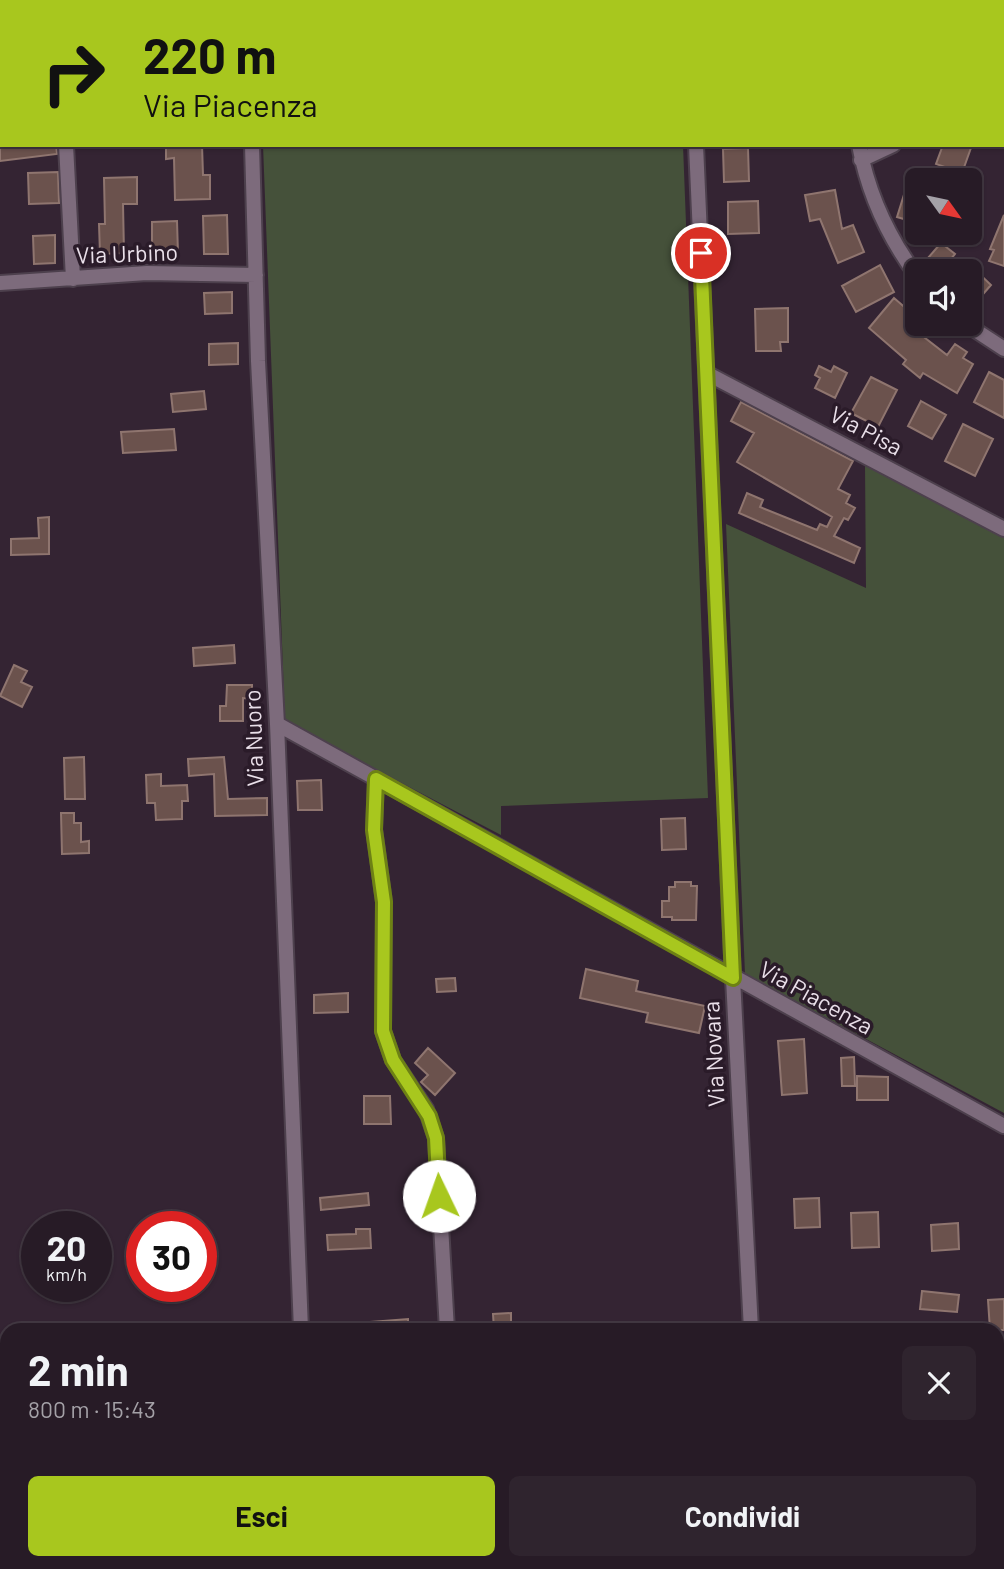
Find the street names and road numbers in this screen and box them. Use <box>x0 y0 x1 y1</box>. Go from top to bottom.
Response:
street label: Via Urbino <box>75 237 179 269</box>
street label: Via Pisa <box>825 399 908 461</box>
street label: Via Nuoro <box>237 689 269 787</box>
street label: Via Piacenza <box>755 954 878 1040</box>
street label: Via Novara <box>696 1000 730 1108</box>

